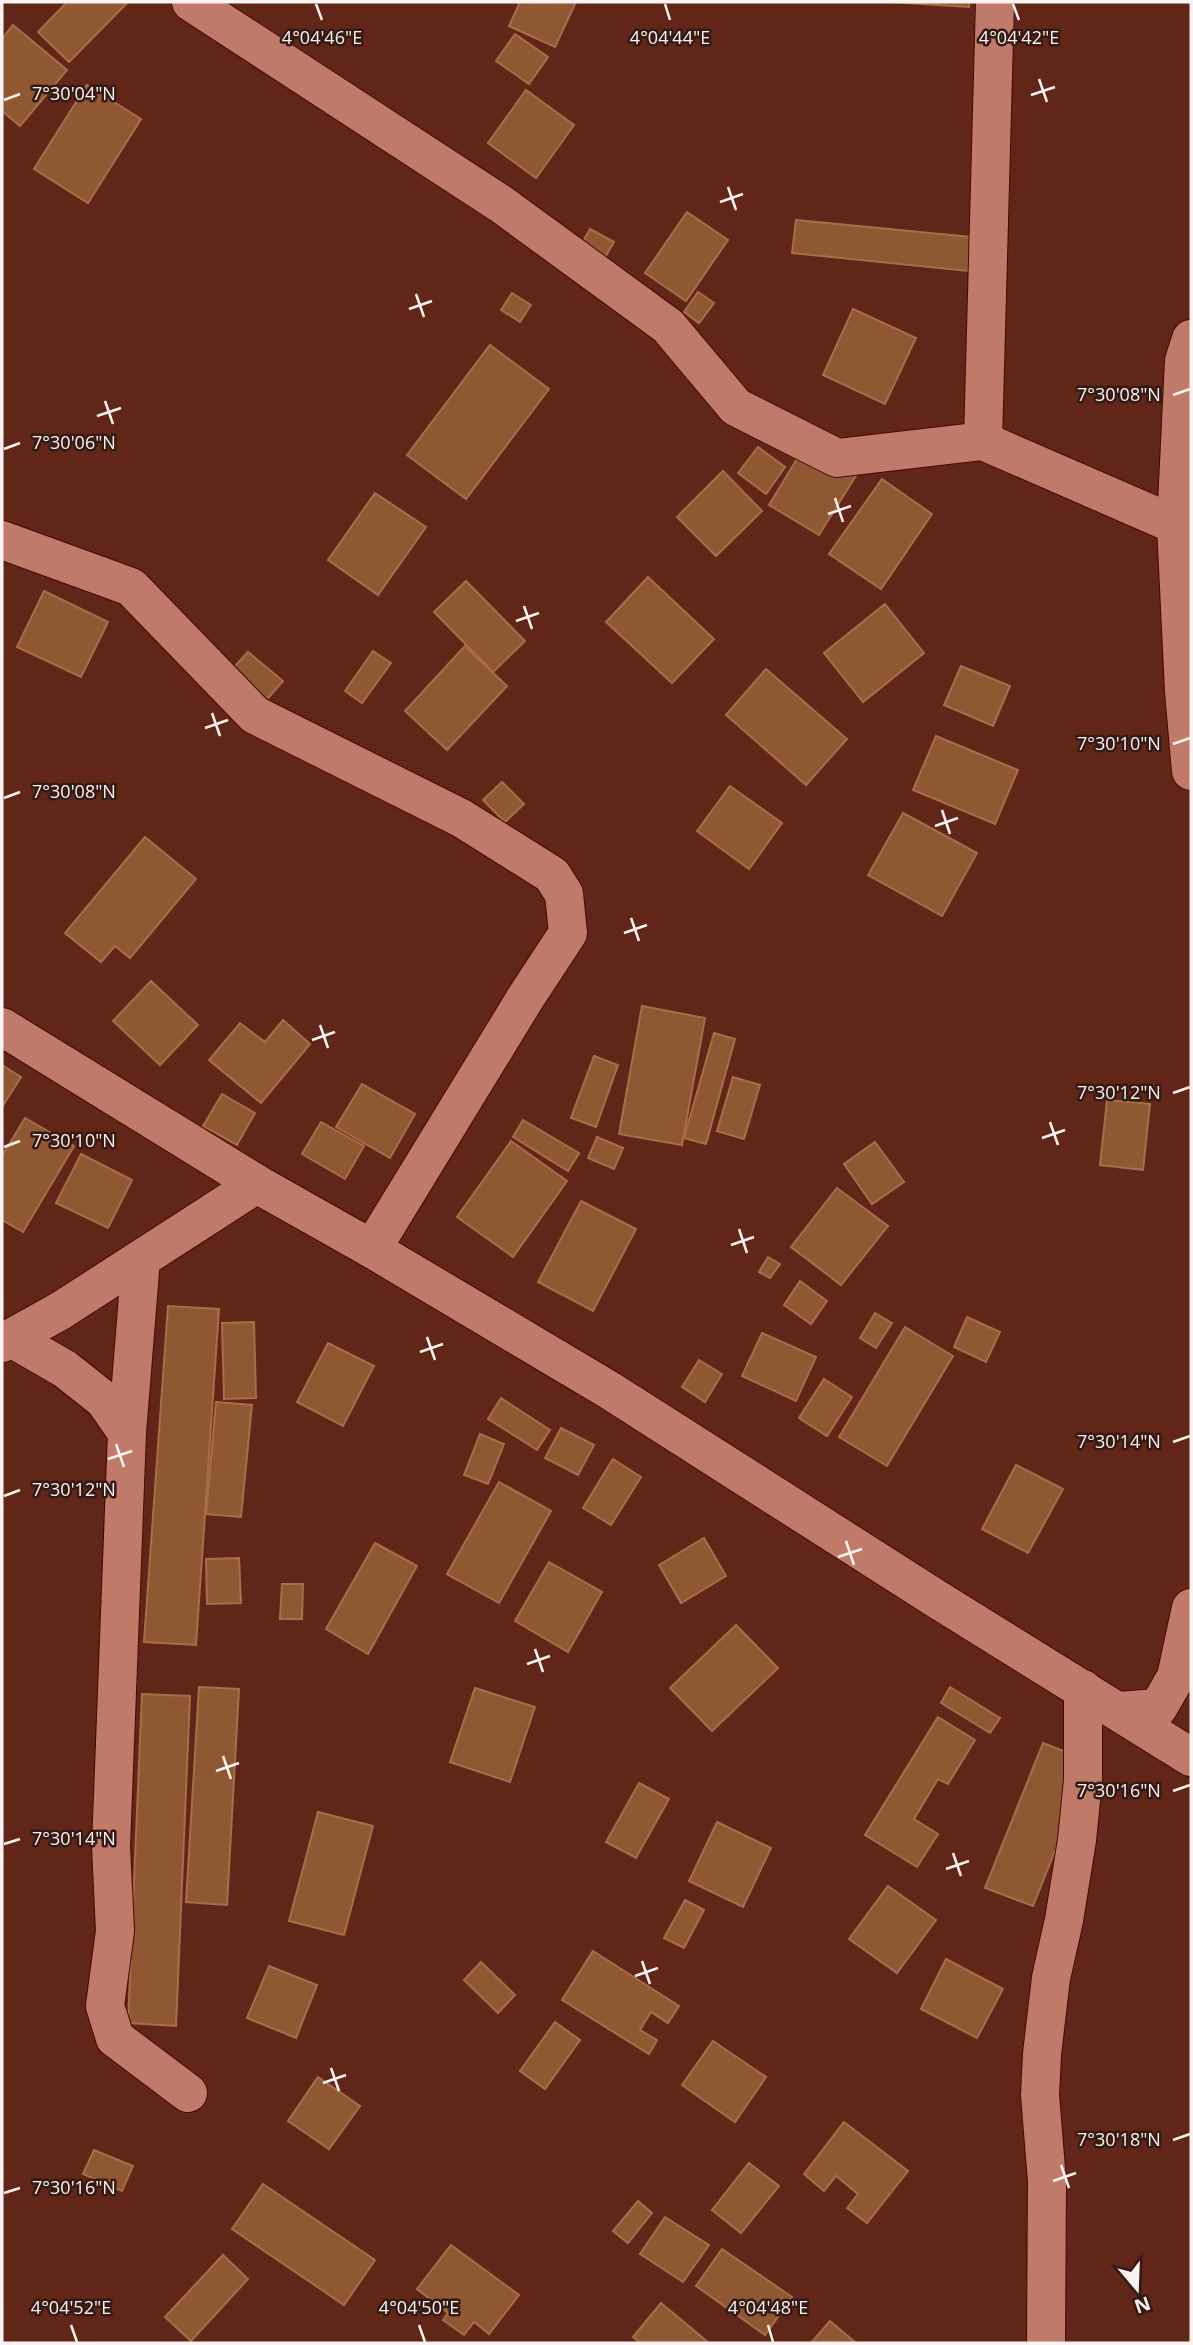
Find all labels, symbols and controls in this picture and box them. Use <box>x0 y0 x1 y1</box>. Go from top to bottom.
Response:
text: 4°04'46"E <box>282 25 362 49</box>
text: 4°04'44"E <box>630 25 710 49</box>
text: 4°04'42"E <box>979 25 1059 49</box>
text: 7°30'04"N <box>32 81 116 105</box>
text: 7°30'08"N <box>1077 382 1161 406</box>
text: 7°30'06"N <box>32 430 116 454</box>
text: 7°30'10"N <box>1077 731 1161 755</box>
text: 7°30'08"N <box>32 779 116 803</box>
text: 7°30'12"N <box>1077 1080 1161 1104</box>
text: 7°30'10"N <box>32 1128 116 1152</box>
text: 7°30'14"N <box>1077 1429 1161 1453</box>
text: 7°30'12"N <box>32 1477 116 1501</box>
text: 7°30'16"N <box>1077 1778 1161 1802</box>
text: 7°30'14"N <box>32 1826 116 1850</box>
text: 7°30'18"N <box>1077 2127 1161 2151</box>
text: 7°30'16"N <box>32 2175 116 2199</box>
north arrow <box>1102 2254 1172 2324</box>
text: N <box>1131 2290 1154 2320</box>
text: 4°04'52"E <box>31 2295 111 2319</box>
text: 4°04'50"E <box>379 2295 459 2319</box>
text: 4°04'48"E <box>728 2295 808 2319</box>

